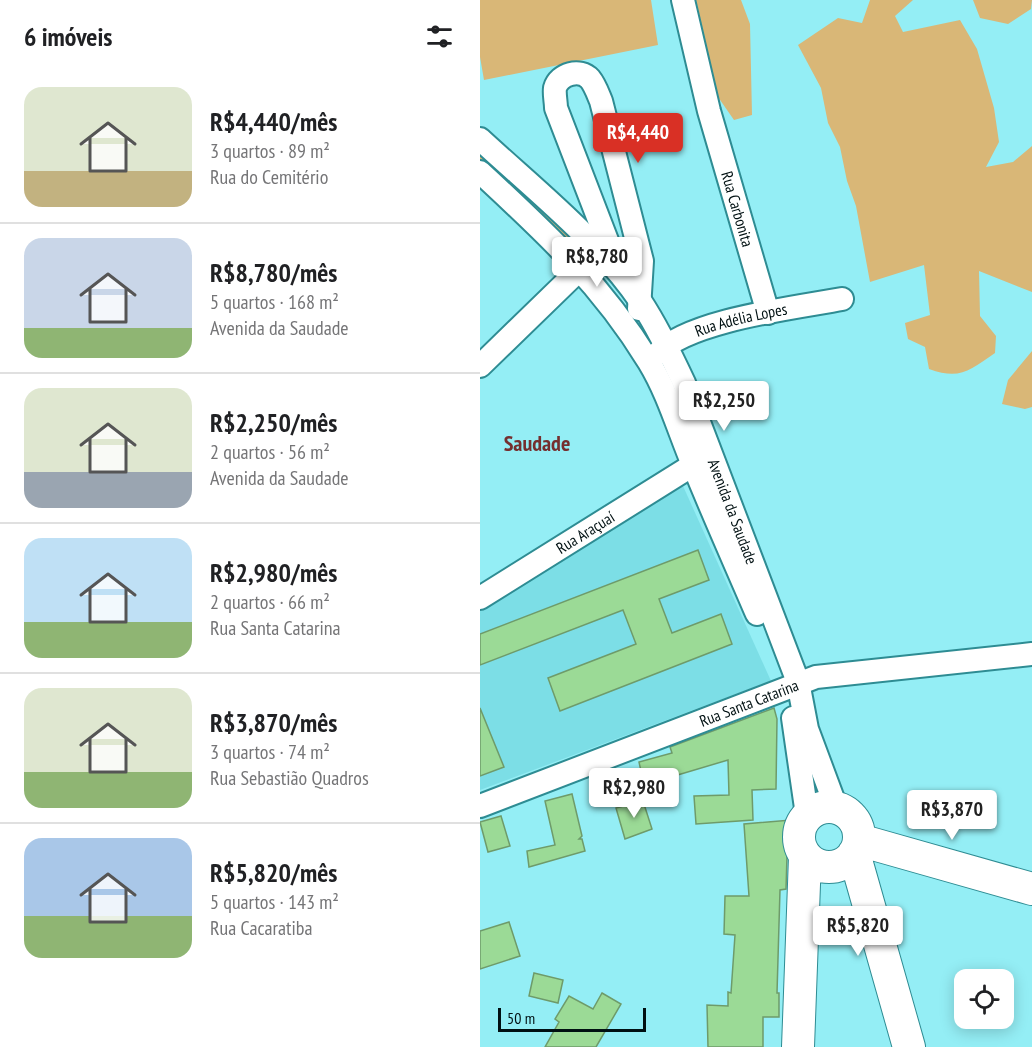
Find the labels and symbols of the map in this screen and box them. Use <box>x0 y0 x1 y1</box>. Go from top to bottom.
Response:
pin: R$4,440 <box>583 113 693 164</box>
street label: Rua Carbonita <box>717 169 758 249</box>
pin: R$8,780 <box>542 237 652 288</box>
street label: Rua Adélia Lopes <box>692 299 788 341</box>
pin: R$2,250 <box>669 381 779 432</box>
district label: Saudade <box>504 429 570 457</box>
street label: Avenida da Saudade <box>704 456 762 567</box>
street label: Rua Araçuaí <box>552 506 618 558</box>
street label: Rua Santa Catarina <box>696 675 801 731</box>
pin: R$2,980 <box>579 768 689 819</box>
pin: R$3,870 <box>897 790 1007 841</box>
pin: R$5,820 <box>803 906 913 957</box>
scale bar <box>498 1005 646 1032</box>

